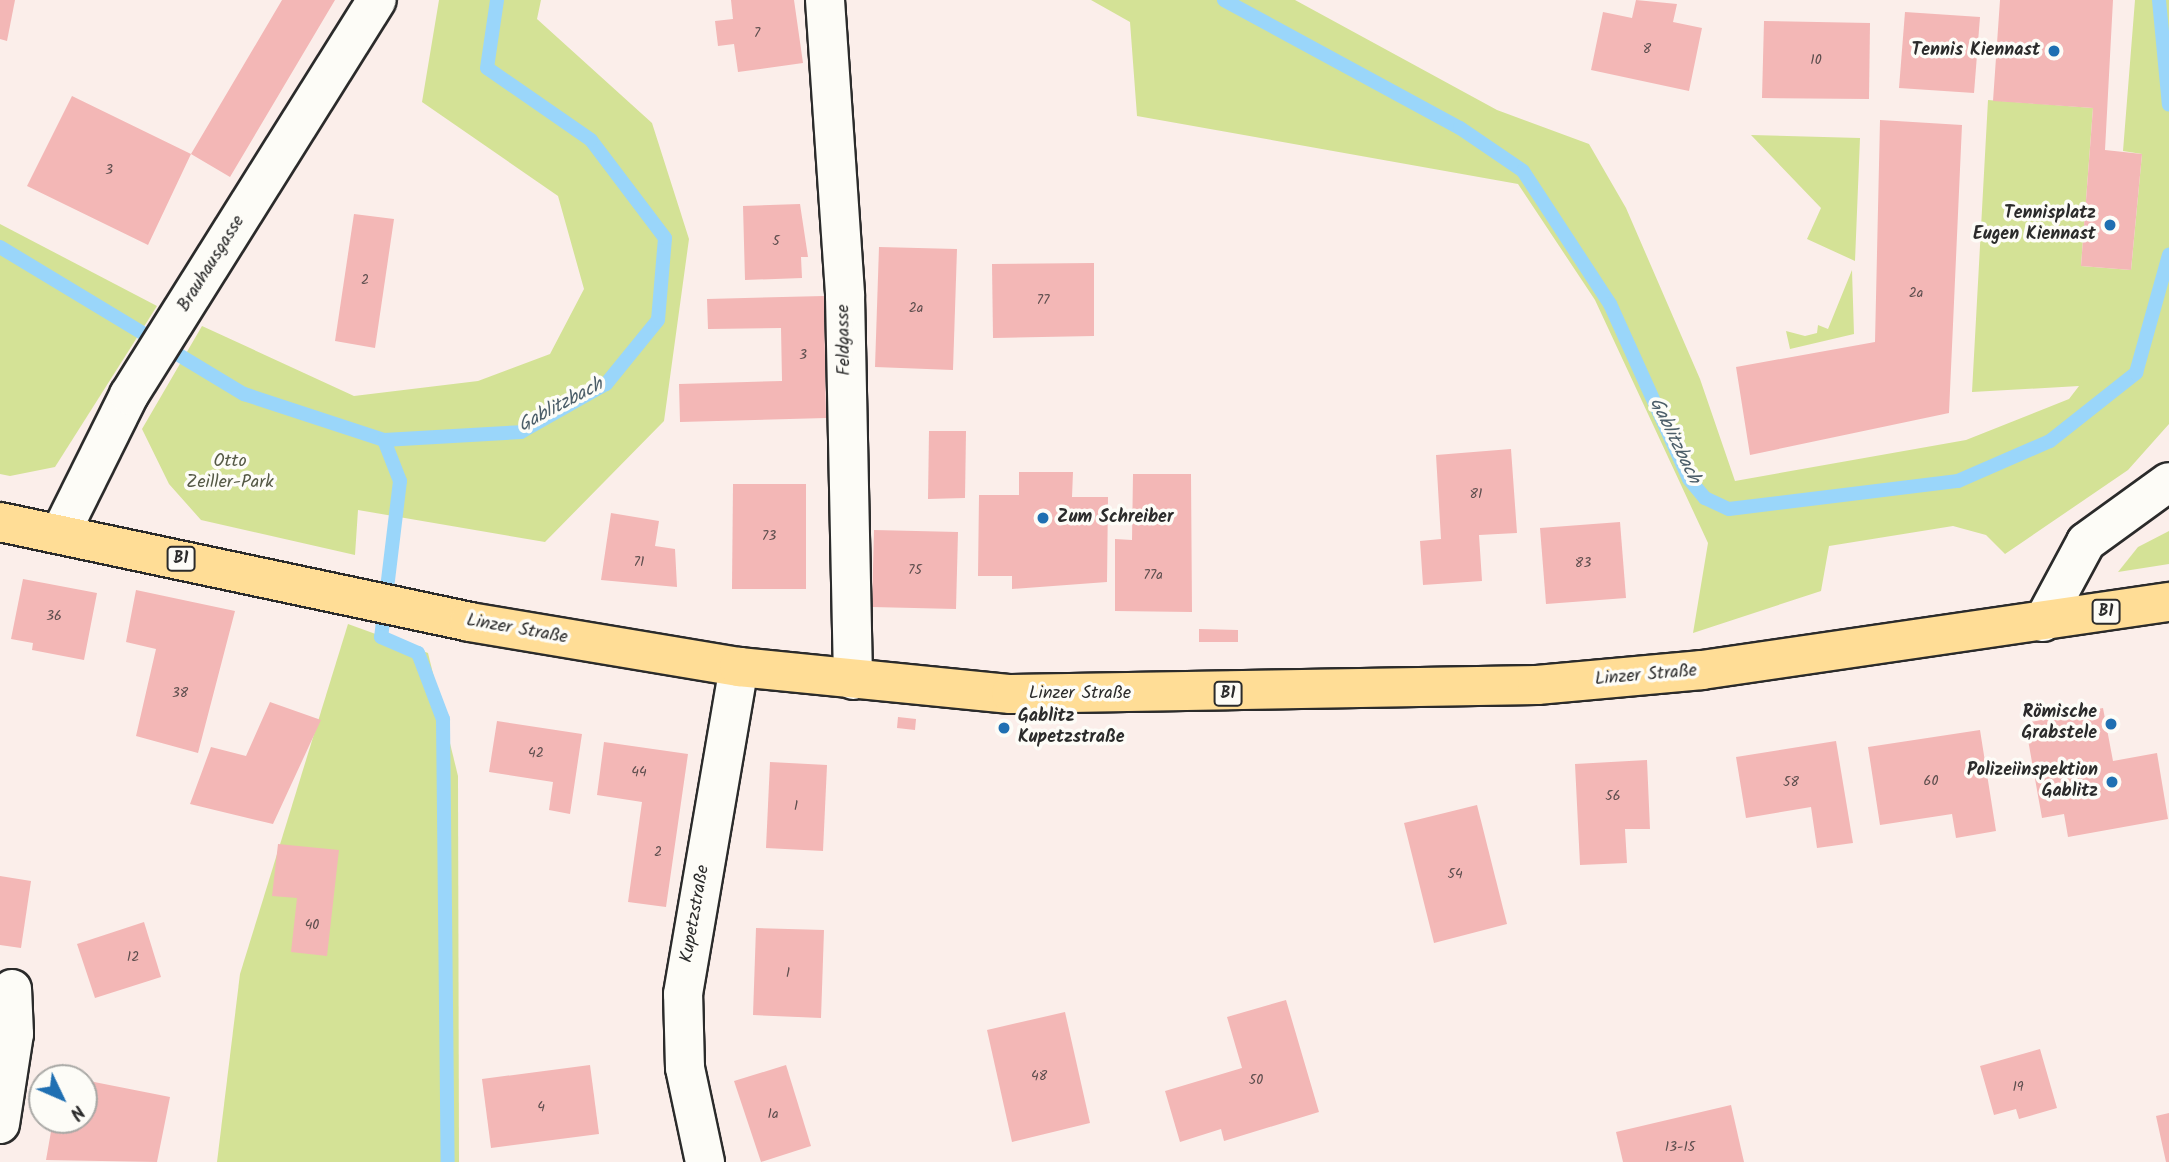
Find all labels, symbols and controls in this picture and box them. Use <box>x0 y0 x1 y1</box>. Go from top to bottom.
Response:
house number: 7 <box>754 25 760 41</box>
place label: Tennis Kiennast <box>1912 40 2040 62</box>
house number: 8 <box>1643 41 1651 57</box>
marker: Tennis Kiennast <box>2046 43 2062 59</box>
house number: 10 <box>1810 52 1822 68</box>
house number: 3 <box>105 162 113 178</box>
place label: Tennisplatz Eugen Kiennast <box>1973 204 2096 246</box>
street label: Brauhausgasse <box>174 212 250 316</box>
marker: Tennisplatz Eugen Kiennast <box>2102 217 2118 233</box>
house number: 5 <box>772 233 780 249</box>
house number: 2 <box>361 272 369 288</box>
house number: 2a <box>1909 285 1923 301</box>
house number: 77 <box>1037 292 1049 308</box>
house number: 2a <box>909 300 923 316</box>
street label: Feldgasse <box>834 304 856 376</box>
house number: 3 <box>799 347 807 363</box>
water label: Gablitzbach <box>515 374 607 438</box>
water label: Gablitzbach <box>1643 394 1705 488</box>
park label: Otto Zeiller-Park <box>186 452 274 494</box>
house number: 81 <box>1470 486 1482 502</box>
place label: Zum Schreiber <box>1057 507 1173 529</box>
marker: Zum Schreiber <box>1035 510 1051 526</box>
house number: 73 <box>762 528 776 544</box>
road number: B1 <box>165 546 197 572</box>
house number: 71 <box>634 554 644 570</box>
house number: 83 <box>1575 555 1591 571</box>
house number: 75 <box>908 562 922 578</box>
house number: 77a <box>1143 567 1163 583</box>
road number: B1 <box>2090 600 2122 624</box>
house number: 36 <box>46 608 62 624</box>
street label: Linzer Straße <box>465 610 569 650</box>
street label: Linzer Straße <box>1594 661 1698 691</box>
road number: B1 <box>1212 681 1244 706</box>
street label: Linzer Straße <box>1029 683 1131 705</box>
house number: 38 <box>172 685 188 701</box>
place label: Römische Grabstele <box>2021 703 2097 746</box>
place label: Gablitz Kupetzstraße <box>1018 707 1125 750</box>
marker: Römische Grabstele <box>2103 716 2119 732</box>
marker: Gablitz Kupetzstraße <box>996 720 1012 736</box>
house number: 42 <box>528 745 544 761</box>
place label: Polizeiinspektion Gablitz <box>1967 761 2098 804</box>
house number: 44 <box>631 764 647 780</box>
house number: 60 <box>1924 773 1938 789</box>
house number: 58 <box>1783 774 1799 790</box>
marker: Polizeiinspektion Gablitz <box>2104 774 2120 790</box>
house number: 56 <box>1605 788 1621 804</box>
house number: 1 <box>794 798 798 814</box>
house number: 2 <box>654 844 662 860</box>
street label: Kupetzstraße <box>677 864 715 964</box>
house number: 54 <box>1447 866 1463 882</box>
house number: 40 <box>305 917 319 933</box>
house number: 12 <box>127 949 139 965</box>
house number: 1 <box>786 965 790 981</box>
north arrow <box>28 1064 98 1134</box>
house number: 48 <box>1031 1068 1047 1084</box>
house number: 50 <box>1249 1072 1263 1088</box>
house number: 19 <box>2012 1079 2024 1095</box>
text: N <box>62 1097 92 1127</box>
house number: 4 <box>537 1099 545 1115</box>
house number: 1a <box>768 1106 778 1122</box>
house number: 13-15 <box>1665 1139 1695 1155</box>

